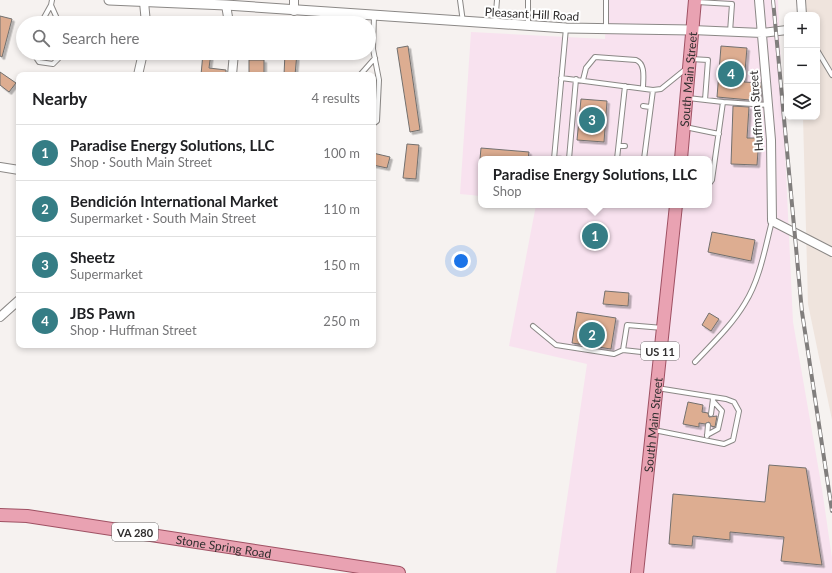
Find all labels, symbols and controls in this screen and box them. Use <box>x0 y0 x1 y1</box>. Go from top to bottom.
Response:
street label: Pleasant Hill Road <box>484 4 580 24</box>
map controls <box>784 12 820 120</box>
button: + <box>784 12 820 48</box>
search box <box>16 16 376 60</box>
icon: search <box>30 27 52 49</box>
text: Search here <box>62 29 139 47</box>
street label: South Main Street <box>676 30 700 127</box>
button: − <box>784 48 820 84</box>
pin: 4 <box>718 59 744 89</box>
street label: Huffman Street <box>746 69 766 152</box>
button: layers <box>784 84 820 120</box>
text: Nearby <box>32 88 87 109</box>
text: 4 results <box>312 90 360 106</box>
pin: 3 <box>579 105 605 135</box>
text: Paradise Energy Solutions, LLC <box>70 136 275 154</box>
text: 1 <box>41 145 49 161</box>
text: 100 m <box>323 145 360 161</box>
text: Shop · South Main Street <box>70 154 212 170</box>
popup <box>478 156 712 208</box>
text: Paradise Energy Solutions, LLC <box>493 165 697 183</box>
text: Shop <box>493 183 522 199</box>
text: Bendición International Market <box>70 192 278 210</box>
text: 2 <box>41 201 49 217</box>
text: 110 m <box>323 201 360 217</box>
text: Supermarket · South Main Street <box>70 210 256 226</box>
pin: 1 <box>582 221 608 251</box>
text: Sheetz <box>70 248 115 266</box>
your location <box>451 251 471 271</box>
text: 3 <box>41 257 49 273</box>
text: 150 m <box>323 257 360 273</box>
text: Supermarket <box>70 266 143 282</box>
text: JBS Pawn <box>70 304 135 322</box>
text: 4 <box>41 313 49 329</box>
text: 250 m <box>323 313 360 329</box>
pin: 2 <box>579 320 605 350</box>
text: Shop · Huffman Street <box>70 322 197 338</box>
road number: US 11 <box>641 342 679 360</box>
street label: South Main Street <box>640 376 665 473</box>
road number: VA 280 <box>112 523 158 541</box>
street label: Stone Spring Road <box>175 531 273 561</box>

